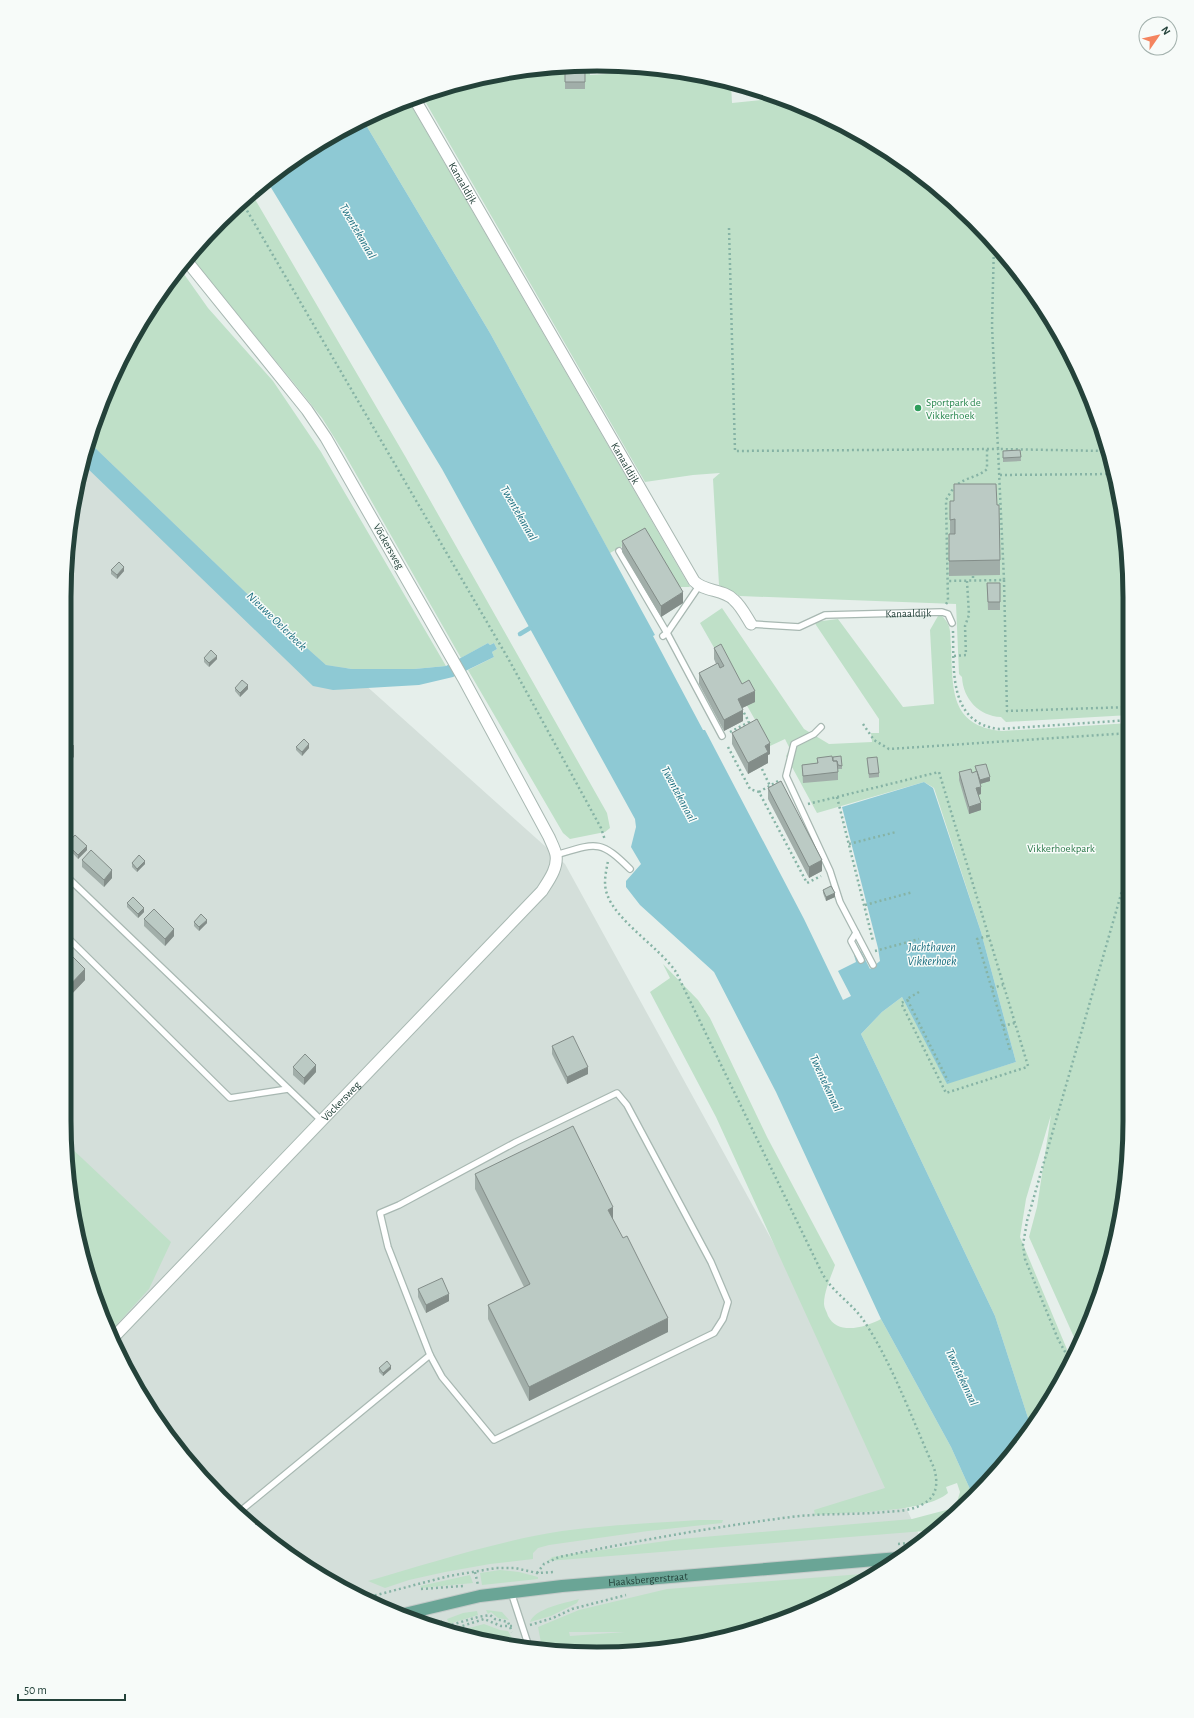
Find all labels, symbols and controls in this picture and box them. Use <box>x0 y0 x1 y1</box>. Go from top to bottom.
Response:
north arrow <box>1138 16 1178 56</box>
text: N <box>1159 24 1173 37</box>
street label: Kanaaldijk <box>446 160 479 206</box>
water label: Twentekanaal <box>338 202 379 261</box>
place label: Sportpark de Vikkerhoek <box>926 397 981 421</box>
marker: Sportpark de Vikkerhoek <box>913 403 923 413</box>
street label: Kanaaldijk <box>609 441 641 486</box>
water label: Twentekanaal <box>499 484 540 543</box>
street label: Vöckersweg <box>371 522 406 571</box>
water label: Nieuwe Oelerbeek <box>245 590 310 653</box>
street label: Kanaaldijk <box>885 607 931 619</box>
water label: Twentekanaal <box>659 764 699 824</box>
park label: Vikkerhoekpark <box>1027 843 1095 854</box>
water label: Jachthaven Vikkerhoek <box>907 941 957 967</box>
water label: Twentekanaal <box>808 1053 844 1113</box>
street label: Vöckersweg <box>319 1079 363 1123</box>
water label: Twentekanaal <box>944 1347 980 1407</box>
street label: Haaksbergerstraat <box>608 1571 689 1588</box>
scale bar <box>18 1676 125 1702</box>
text: 50 m <box>24 1684 47 1696</box>

